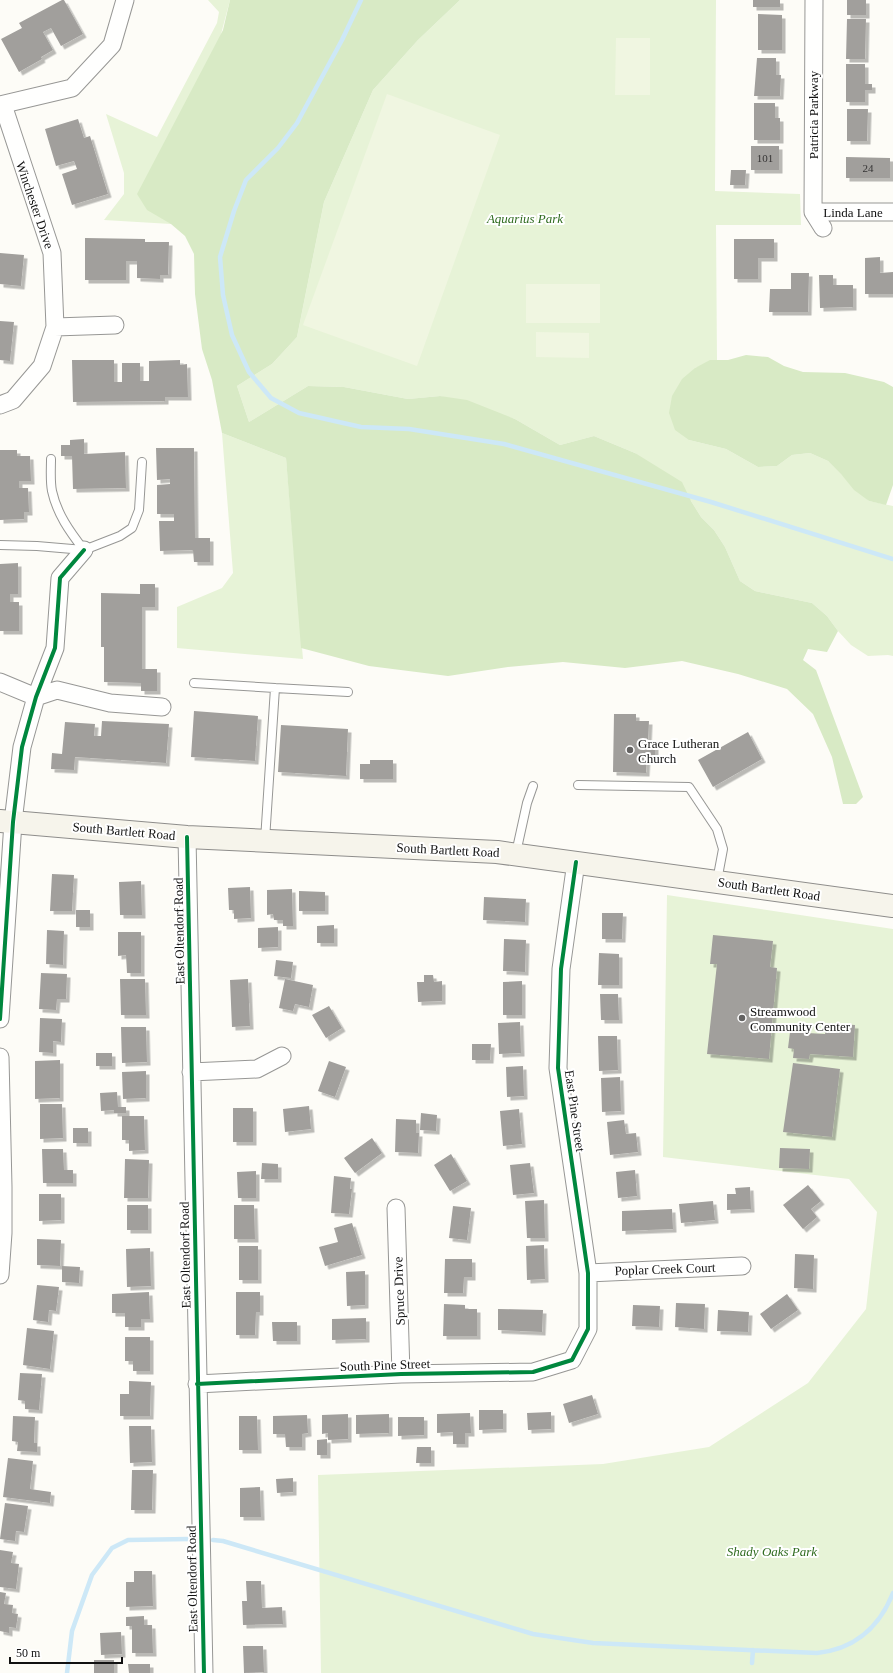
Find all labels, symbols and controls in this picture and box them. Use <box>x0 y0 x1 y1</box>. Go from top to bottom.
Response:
street label: Patricia Parkway <box>806 70 821 159</box>
house number: 101 <box>757 152 773 164</box>
street label: Winchester Drive <box>13 159 57 251</box>
house number: 24 <box>863 162 874 174</box>
street label: Linda Lane <box>823 205 883 220</box>
park label: Aquarius Park <box>486 211 563 226</box>
place label: Grace Lutheran Church <box>638 736 720 766</box>
marker: Grace Lutheran Church <box>625 745 635 755</box>
street label: South Bartlett Road <box>72 819 177 843</box>
street label: South Bartlett Road <box>396 840 500 860</box>
street label: South Bartlett Road <box>717 874 822 904</box>
street label: East Oltendorf Road <box>171 877 187 985</box>
place label: Streamwood Community Center <box>750 1004 851 1034</box>
marker: Streamwood Community Center <box>737 1013 747 1023</box>
street label: East Pine Street <box>562 1069 588 1153</box>
street label: East Oltendorf Road <box>177 1201 193 1309</box>
street label: Spruce Drive <box>390 1256 408 1326</box>
street label: Poplar Creek Court <box>614 1260 716 1278</box>
street label: South Pine Street <box>340 1356 431 1374</box>
street label: East Oltendorf Road <box>184 1525 200 1633</box>
park label: Shady Oaks Park <box>727 1544 817 1559</box>
scale bar <box>10 1639 122 1665</box>
text: 50 m <box>16 1646 41 1660</box>

